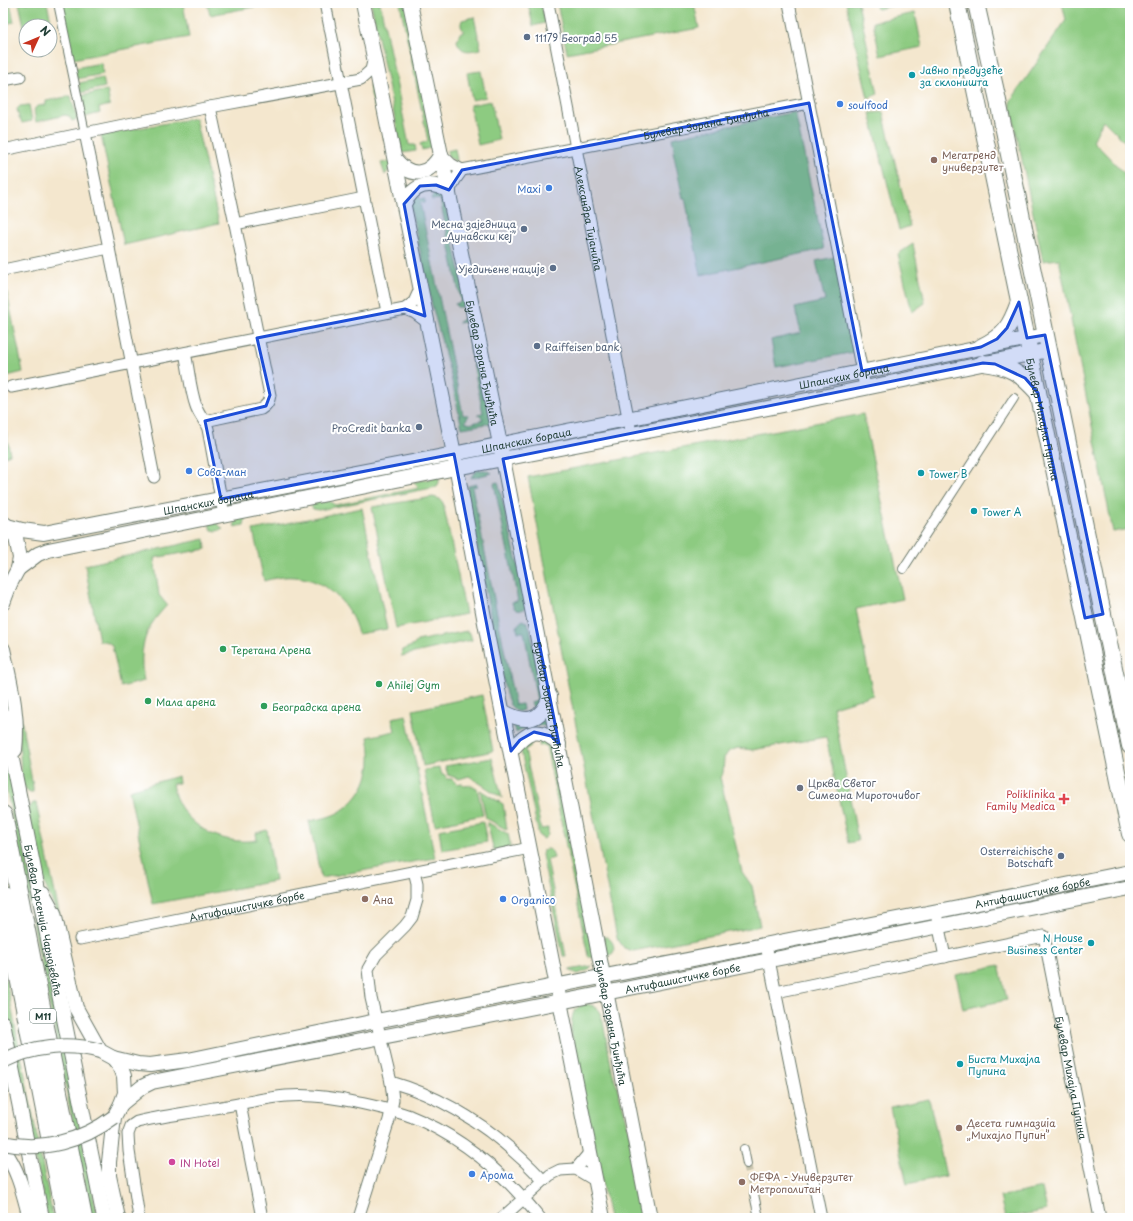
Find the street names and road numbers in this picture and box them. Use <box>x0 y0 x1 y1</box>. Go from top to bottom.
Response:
street label: Булевар Зорана Ђинђића <box>642 103 771 142</box>
street label: Александра Тијанића <box>572 164 607 272</box>
street label: Булевар Зорана Ђинђића <box>463 298 504 427</box>
street label: Булевар Михајла Пупина <box>1023 356 1064 483</box>
street label: Шпанских бораца <box>798 359 891 392</box>
street label: Шпанских бораца <box>480 423 573 456</box>
street label: Шпанских бораца <box>162 485 255 517</box>
street label: Булевар Зорана Ђинђића <box>531 640 570 769</box>
street label: Булевар Арсенија Чарнојевића <box>22 843 67 998</box>
street label: Антифашистичке борбе <box>973 873 1092 911</box>
street label: Антифашистичке борбе <box>188 886 306 924</box>
street label: Булевар Зорана Ђинђића <box>593 958 632 1087</box>
street label: Антифашистичке борбе <box>624 959 742 996</box>
road number: M11 <box>30 1009 56 1023</box>
street label: Булевар Михајла Пупина <box>1053 1014 1092 1141</box>

